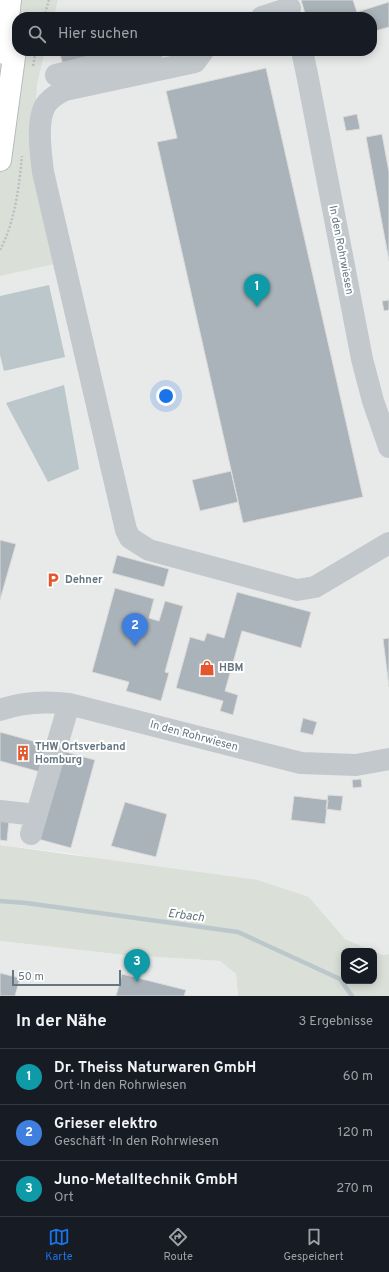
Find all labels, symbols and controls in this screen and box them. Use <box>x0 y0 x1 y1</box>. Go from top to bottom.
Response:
search box <box>12 12 377 56</box>
icon: search <box>26 23 48 45</box>
text: Hier suchen <box>58 25 138 44</box>
street label: In den Rohrwiesen <box>326 204 356 296</box>
pin: 1 <box>244 274 270 307</box>
your location <box>156 386 176 406</box>
parking icon: Dehner <box>44 571 62 589</box>
place label: Dehner <box>65 573 103 587</box>
pin: 2 <box>122 613 148 646</box>
shop icon: HBM <box>198 659 216 677</box>
place label: HBM <box>219 661 243 675</box>
street label: In den Rohrwiesen <box>149 718 239 754</box>
place label: THW Ortsverband Homburg <box>35 740 126 767</box>
building icon: THW Ortsverband Homburg <box>14 744 32 762</box>
water label: Erbach <box>167 906 205 926</box>
map controls <box>341 948 377 984</box>
button: layers <box>341 948 377 984</box>
pin: 3 <box>124 949 150 982</box>
scale bar <box>12 968 121 987</box>
text: 50 m <box>18 970 44 984</box>
text: In der Nähe <box>16 1011 107 1033</box>
text: 3 Ergebnisse <box>298 1014 373 1030</box>
text: Dr. Theiss Naturwaren GmbH <box>54 1059 256 1078</box>
text: 1 <box>26 1069 32 1085</box>
text: 60 m <box>343 1069 373 1085</box>
text: Ort · In den Rohrwiesen <box>54 1078 187 1094</box>
text: Grieser elektro <box>54 1115 158 1134</box>
text: 2 <box>25 1125 33 1141</box>
text: 120 m <box>338 1125 373 1141</box>
text: Geschäft · In den Rohrwiesen <box>54 1134 219 1150</box>
text: Juno-Metalltechnik GmbH <box>54 1171 238 1190</box>
text: 3 <box>25 1181 33 1197</box>
text: 270 m <box>336 1181 373 1197</box>
text: Ort <box>54 1190 74 1206</box>
tab: Karte <box>45 1226 73 1264</box>
tab: Route <box>163 1226 193 1264</box>
tab: Gespeichert <box>284 1226 344 1264</box>

